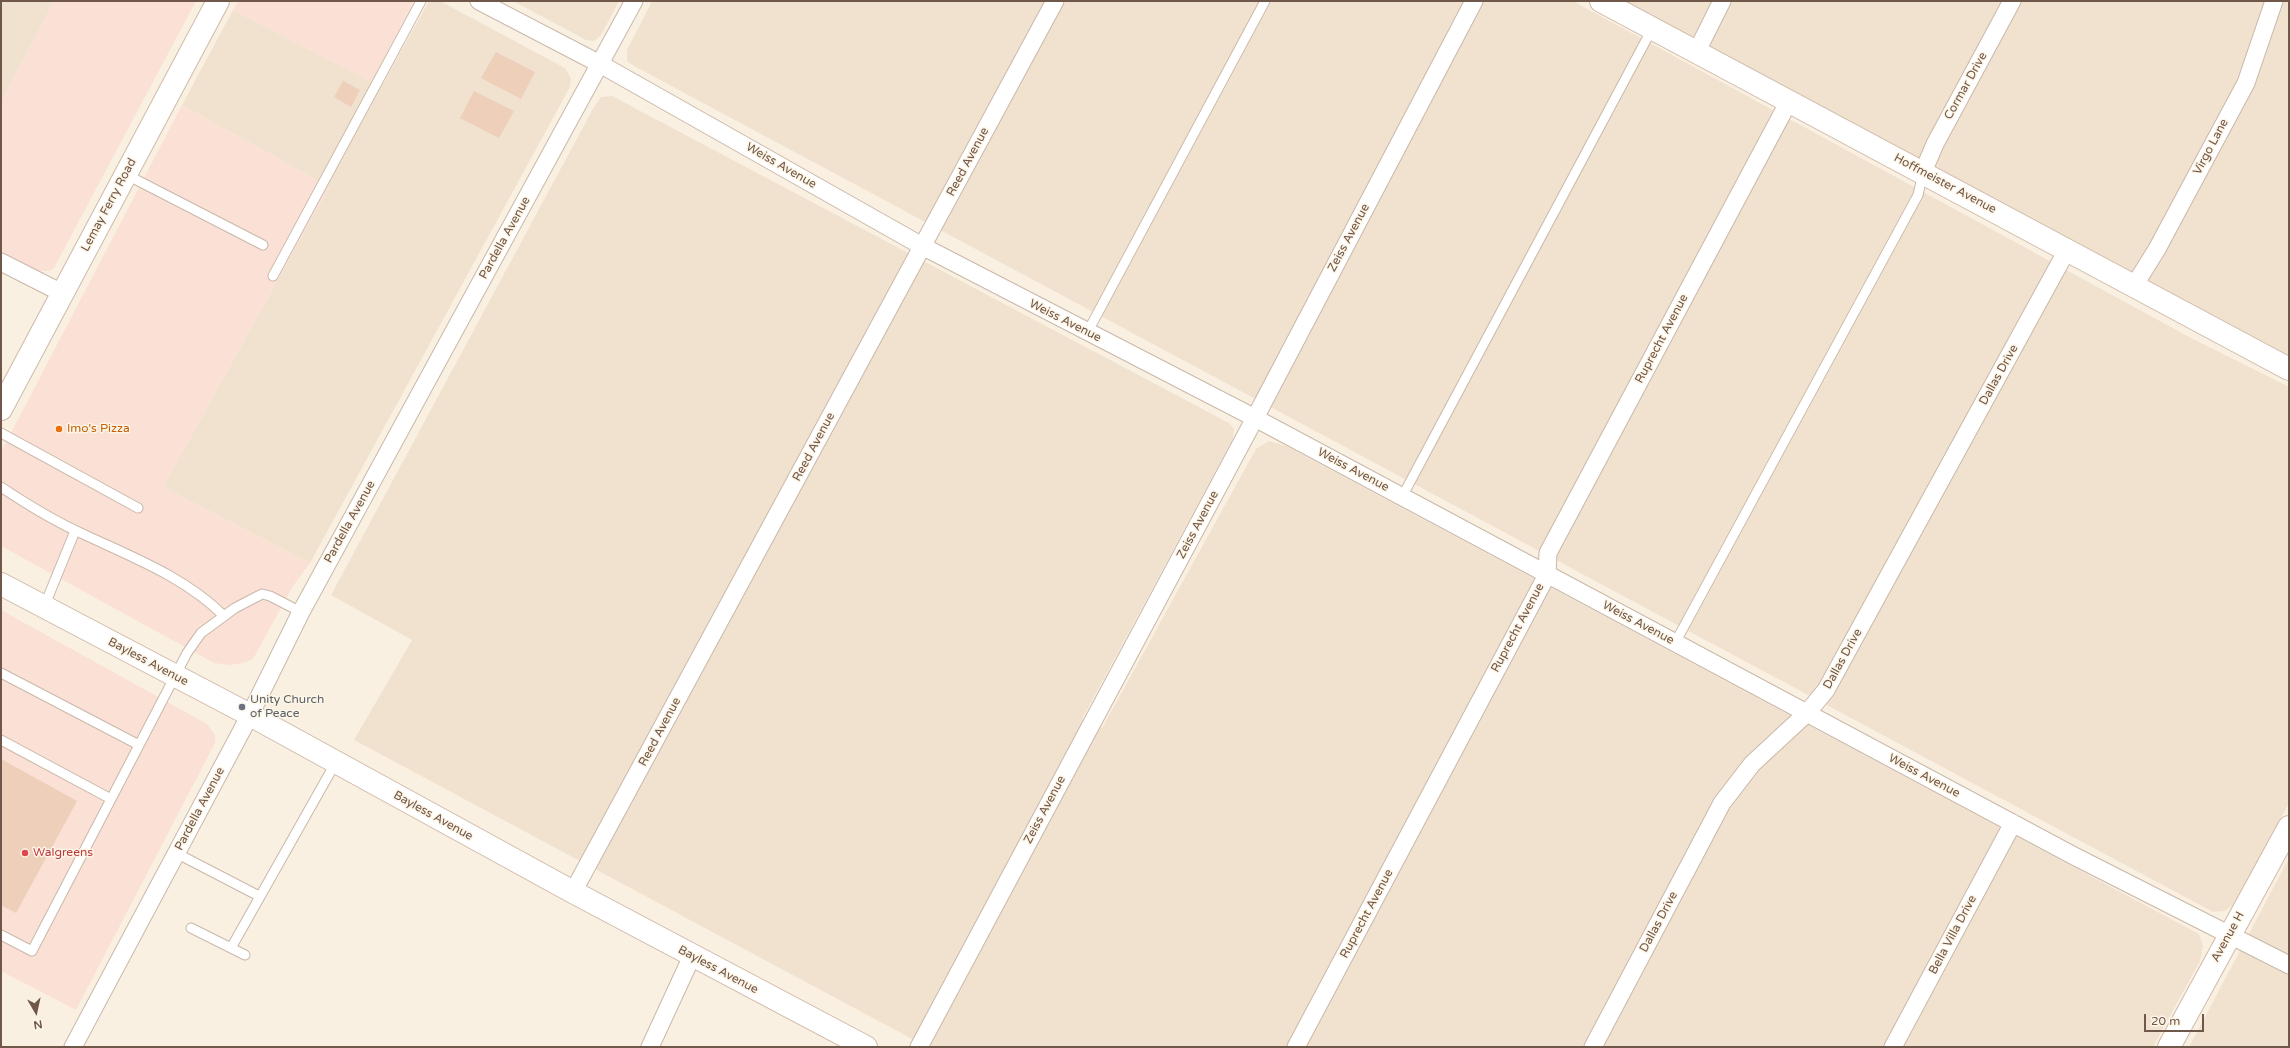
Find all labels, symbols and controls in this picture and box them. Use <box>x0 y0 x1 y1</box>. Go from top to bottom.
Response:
street label: Cormar Drive <box>1942 50 1990 122</box>
street label: Virgo Lane <box>2190 117 2232 177</box>
street label: Reed Avenue <box>944 125 992 199</box>
street label: Weiss Avenue <box>743 140 819 192</box>
street label: Hoffmeister Avenue <box>1891 151 1999 217</box>
street label: Lemay Ferry Road <box>78 156 140 254</box>
street label: Pardella Avenue <box>476 194 534 282</box>
street label: Zeiss Avenue <box>1325 201 1373 275</box>
street label: Ruprecht Avenue <box>1632 292 1692 386</box>
street label: Weiss Avenue <box>1027 297 1103 345</box>
street label: Dallas Drive <box>1977 342 2021 408</box>
street label: Reed Avenue <box>790 410 838 484</box>
place label: Imo's Pizza <box>67 422 130 436</box>
marker: Imo's Pizza <box>54 424 64 434</box>
street label: Weiss Avenue <box>1315 445 1391 495</box>
street label: Pardella Avenue <box>321 478 379 566</box>
street label: Zeiss Avenue <box>1174 488 1222 562</box>
street label: Ruprecht Avenue <box>1488 581 1548 675</box>
street label: Weiss Avenue <box>1600 598 1676 648</box>
street label: Dallas Drive <box>1821 626 1865 692</box>
street label: Bayless Avenue <box>105 635 191 689</box>
place label: Unity Church of Peace <box>250 693 324 721</box>
street label: Reed Avenue <box>636 695 684 769</box>
marker: Unity Church of Peace <box>237 702 247 712</box>
street label: Weiss Avenue <box>1886 751 1962 801</box>
street label: Pardella Avenue <box>172 765 228 853</box>
street label: Zeiss Avenue <box>1021 773 1069 847</box>
street label: Bayless Avenue <box>391 788 475 844</box>
place label: Walgreens <box>33 846 93 860</box>
marker: Walgreens <box>20 848 30 858</box>
street label: Ruprecht Avenue <box>1337 867 1397 961</box>
street label: Dallas Drive <box>1637 889 1681 955</box>
street label: Bella Villa Drive <box>1926 893 1980 977</box>
street label: Avenue H <box>2208 909 2248 965</box>
street label: Bayless Avenue <box>675 943 761 997</box>
north arrow <box>16 992 56 1032</box>
scale bar <box>2146 1006 2206 1032</box>
text: 20 m <box>2151 1014 2180 1028</box>
text: N <box>33 1017 43 1031</box>

